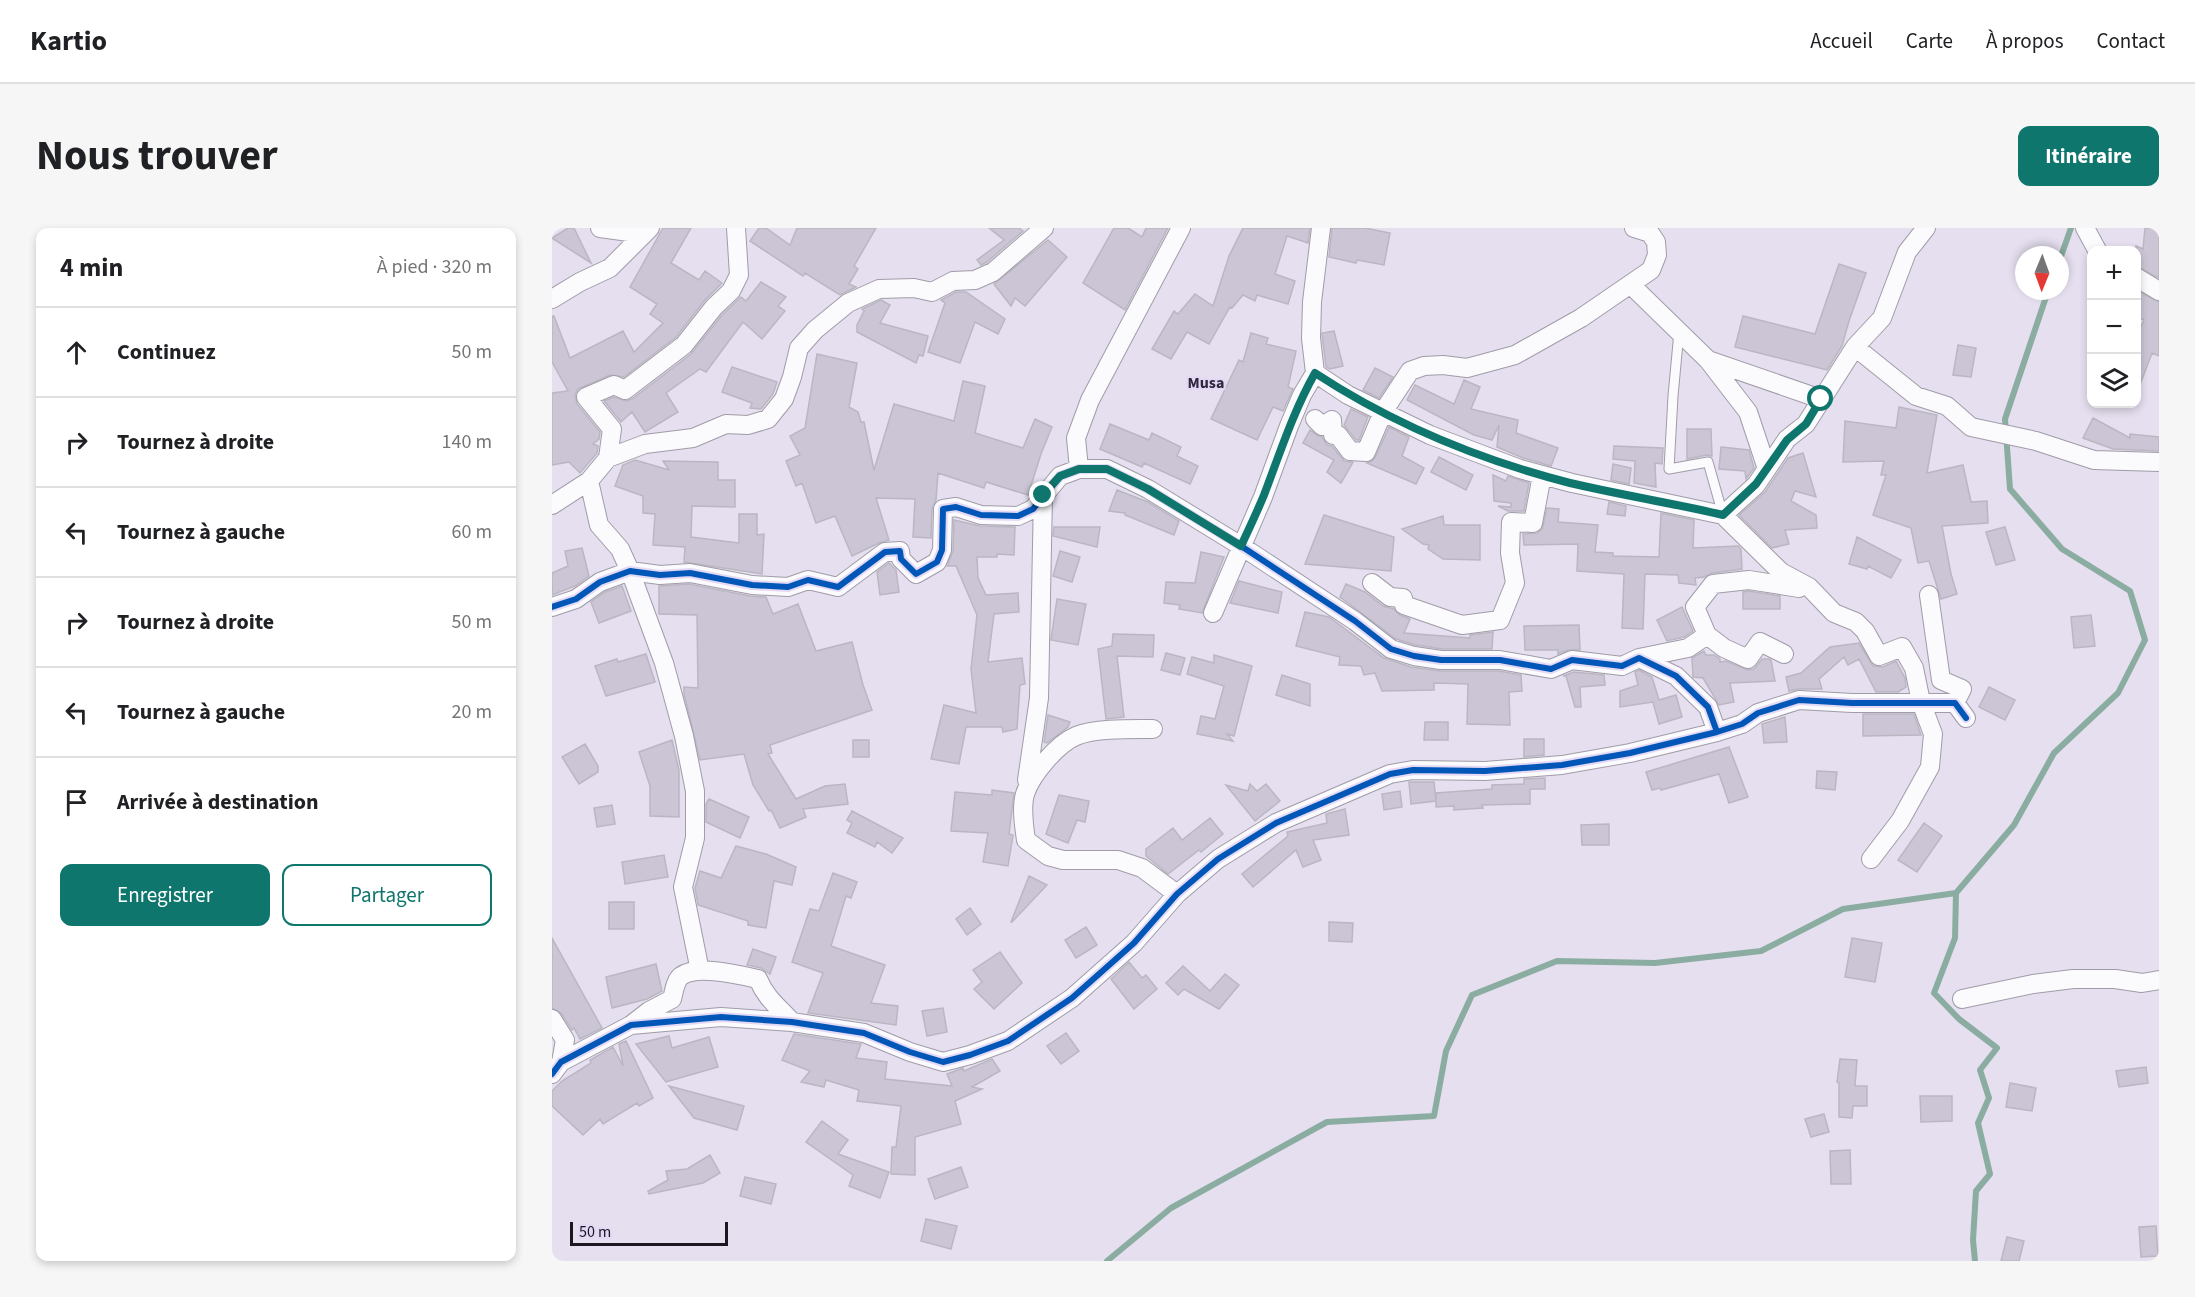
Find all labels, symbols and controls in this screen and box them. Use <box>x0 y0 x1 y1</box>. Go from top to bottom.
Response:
text: Kartio <box>30 21 107 61</box>
text: Accueil <box>1810 26 1873 56</box>
text: Carte <box>1906 26 1953 56</box>
text: À propos <box>1986 26 2063 56</box>
text: Contact <box>2096 26 2165 56</box>
text: Nous trouver <box>36 126 278 186</box>
button: Itinéraire <box>2018 126 2159 186</box>
north arrow <box>2015 246 2069 300</box>
map controls <box>2087 246 2141 408</box>
button: + <box>2087 246 2141 300</box>
text: 4 min <box>60 249 123 286</box>
text: À pied · 320 m <box>377 253 492 281</box>
button: − <box>2087 300 2141 354</box>
icon: ahead <box>60 336 93 369</box>
text: Continuez <box>117 336 216 368</box>
text: 50 m <box>452 338 492 366</box>
button: layers <box>2087 354 2141 408</box>
district label: Musa <box>1188 372 1224 394</box>
route start <box>1807 385 1833 411</box>
icon: right <box>60 426 93 459</box>
text: Tournez à droite <box>117 426 274 458</box>
text: 140 m <box>442 428 492 456</box>
route end <box>1029 481 1055 507</box>
icon: left <box>60 516 93 549</box>
text: Tournez à gauche <box>117 516 285 548</box>
text: 60 m <box>452 518 492 546</box>
icon: right <box>60 606 93 639</box>
text: Tournez à droite <box>117 606 274 638</box>
text: 50 m <box>452 608 492 636</box>
icon: left <box>60 696 93 729</box>
text: Tournez à gauche <box>117 696 285 728</box>
text: 20 m <box>452 698 492 726</box>
icon: arrive <box>60 786 93 819</box>
text: Arrivée à destination <box>117 786 319 818</box>
button: Enregistrer <box>60 864 270 926</box>
button: Partager <box>282 864 492 926</box>
scale bar <box>570 1219 728 1246</box>
text: 50 m <box>579 1221 611 1243</box>

